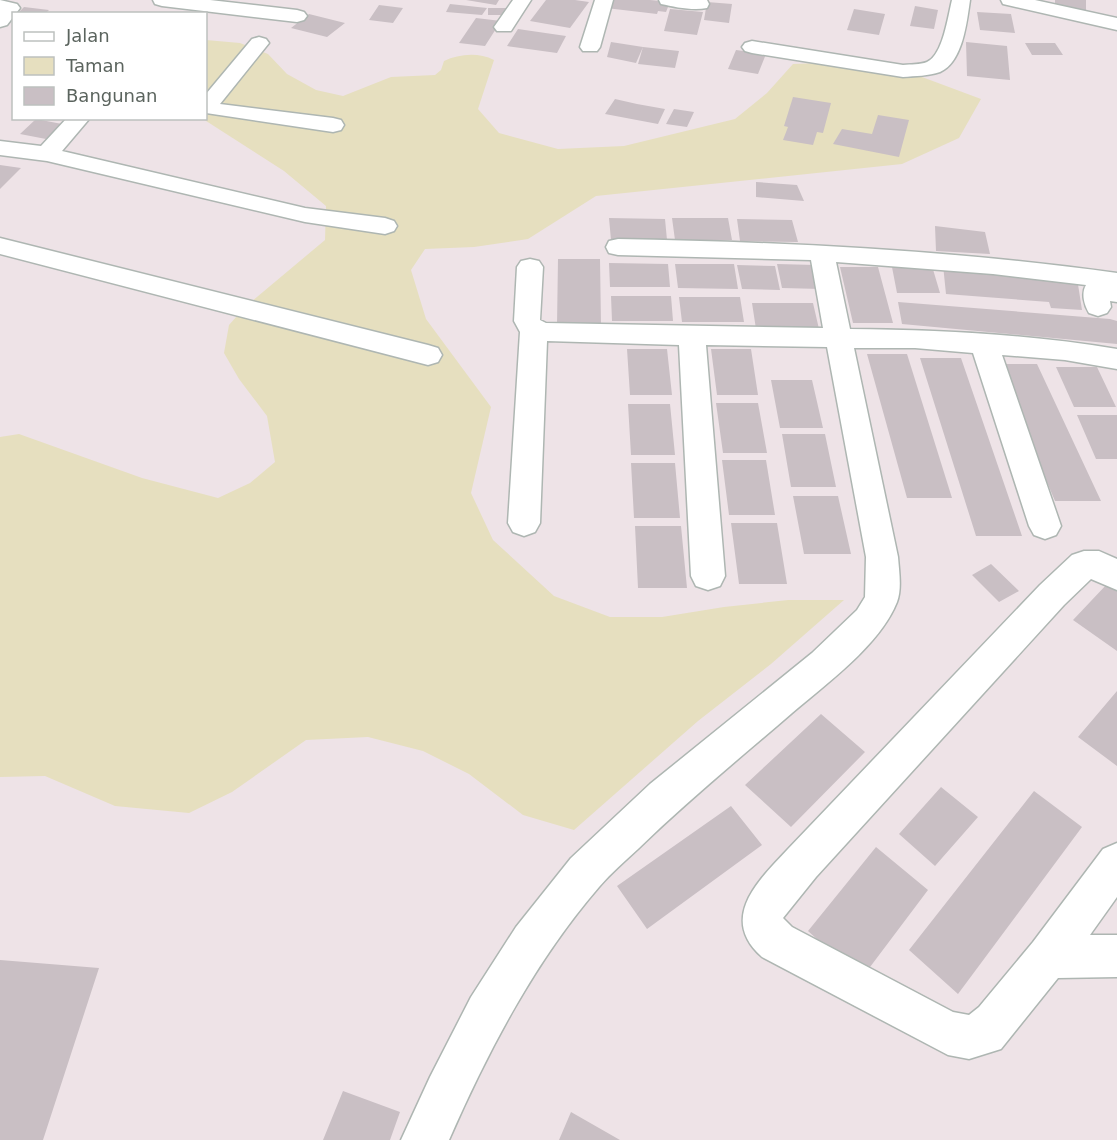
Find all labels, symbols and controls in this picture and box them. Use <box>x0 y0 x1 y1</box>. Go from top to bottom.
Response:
legend <box>12 12 207 120</box>
text: Jalan <box>65 25 110 46</box>
text: Taman <box>65 55 125 76</box>
text: Bangunan <box>66 85 157 106</box>

